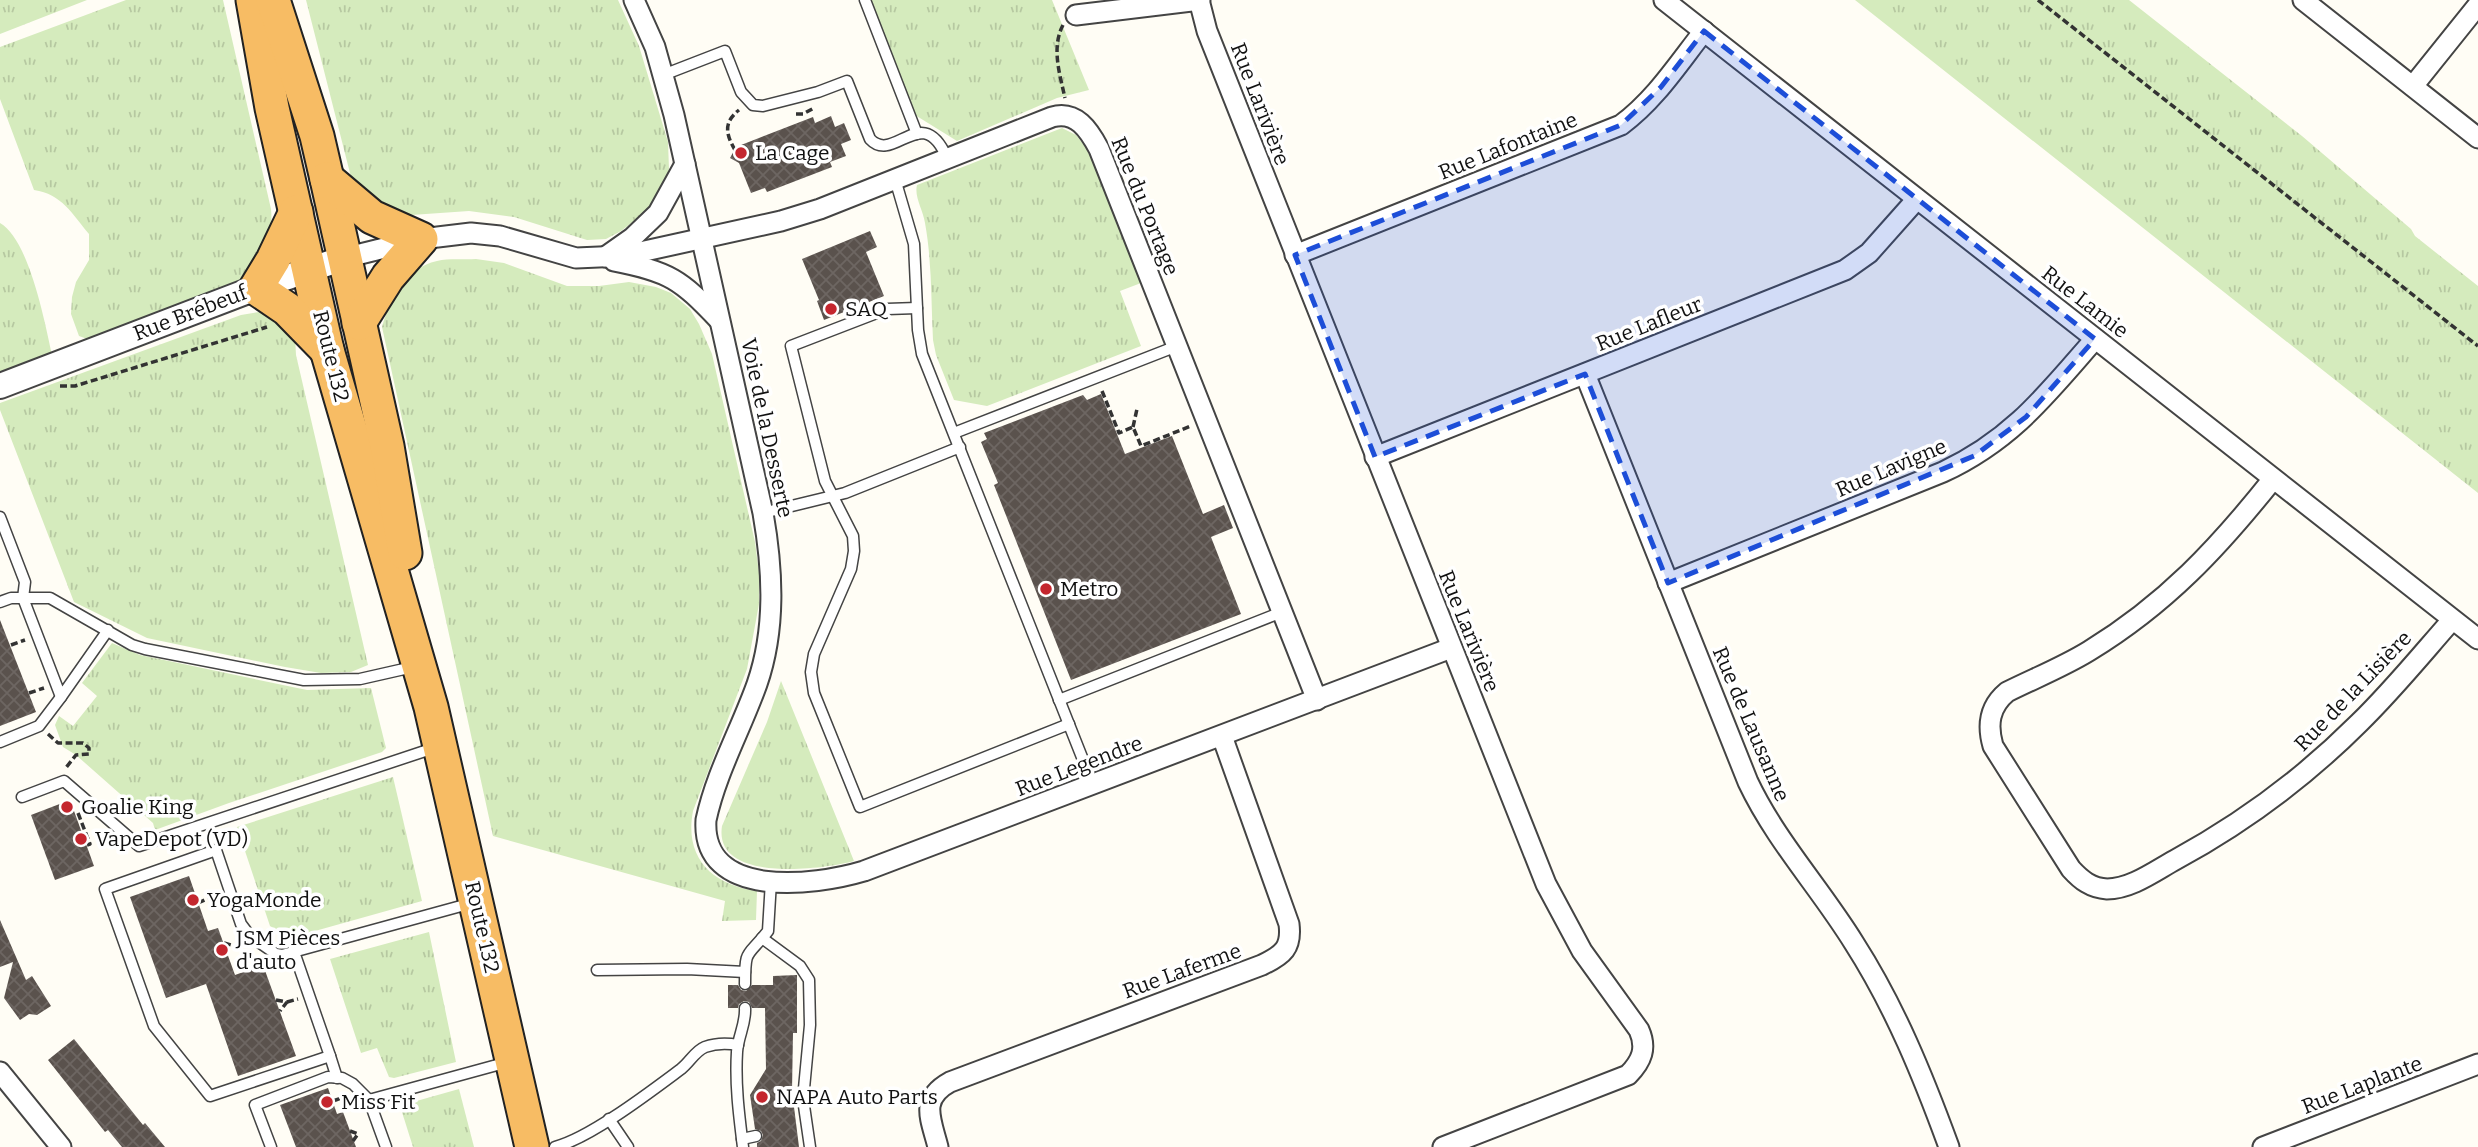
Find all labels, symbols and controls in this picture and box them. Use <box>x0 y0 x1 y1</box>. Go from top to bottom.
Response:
street label: Rue Larivière <box>1225 39 1295 169</box>
street label: Rue Lafontaine <box>1435 106 1581 186</box>
street label: Rue du Portage <box>1105 133 1185 279</box>
place label: La Cage <box>755 140 830 166</box>
marker: La Cage <box>733 145 749 161</box>
street label: Rue Lamie <box>2037 260 2133 344</box>
street label: Rue Brébeuf <box>130 279 252 347</box>
street label: Rue Lafleur <box>1592 291 1706 357</box>
place label: SAQ <box>845 296 888 322</box>
marker: SAQ <box>823 301 839 317</box>
street label: Route 132 <box>307 308 355 404</box>
street label: Voie de la Desserte <box>735 336 799 520</box>
street label: Rue Lavigne <box>1832 433 1950 503</box>
street label: Rue Larivière <box>1433 566 1505 696</box>
place label: Metro <box>1060 576 1118 602</box>
marker: Metro <box>1038 581 1054 597</box>
street label: Rue de la Lisière <box>2289 625 2417 757</box>
street label: Rue de Lausanne <box>1707 643 1795 805</box>
street label: Rue Legendre <box>1012 730 1146 802</box>
place label: Goalie King <box>81 794 194 820</box>
marker: Goalie King <box>59 799 75 815</box>
place label: VapeDepot (VD) <box>95 826 248 852</box>
marker: VapeDepot (VD) <box>73 831 89 847</box>
street label: Route 132 <box>459 879 505 975</box>
place label: YogaMonde <box>207 887 322 913</box>
marker: YogaMonde <box>185 892 201 908</box>
place label: JSM Pièces d'auto <box>235 925 340 975</box>
street label: Rue Laferme <box>1119 938 1245 1004</box>
marker: JSM Pièces d'auto <box>214 942 230 958</box>
street label: Rue Laplante <box>2298 1050 2426 1120</box>
place label: NAPA Auto Parts <box>776 1084 938 1110</box>
place label: Miss Fit <box>341 1089 416 1115</box>
marker: NAPA Auto Parts <box>754 1089 770 1105</box>
marker: Miss Fit <box>319 1094 335 1110</box>

